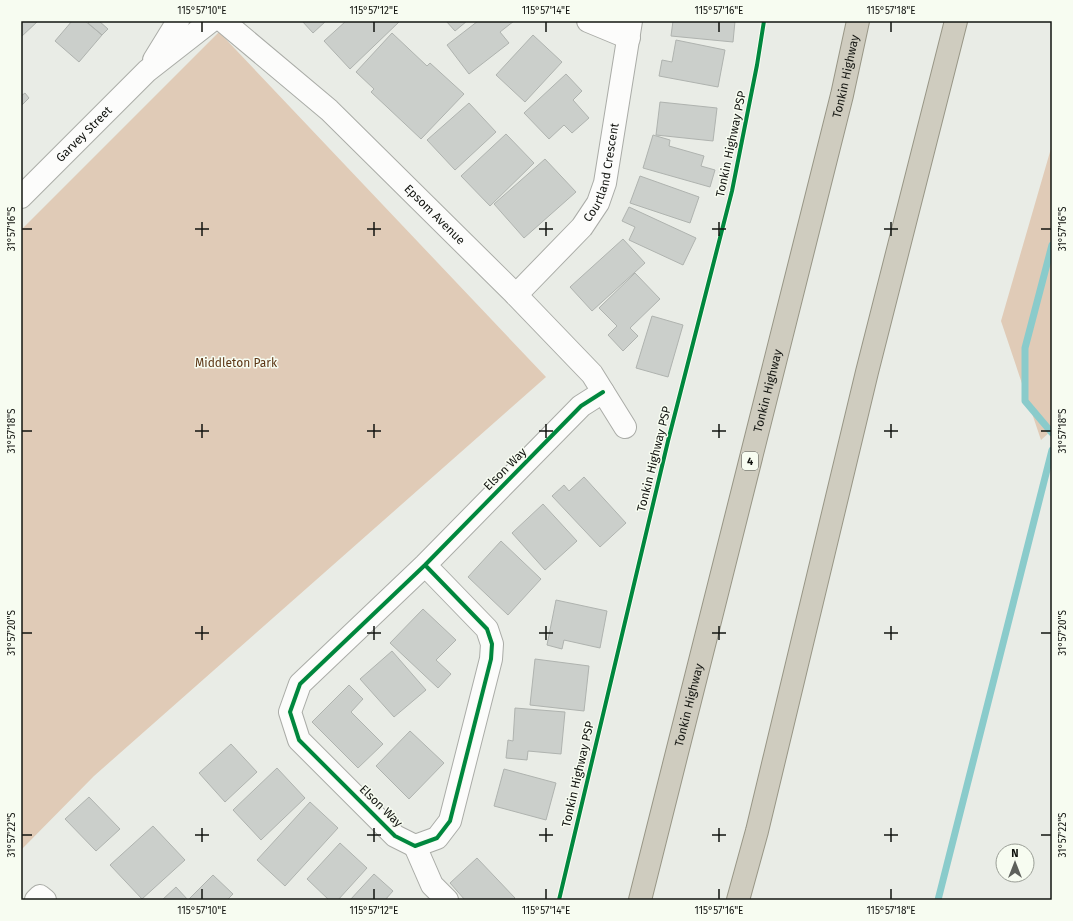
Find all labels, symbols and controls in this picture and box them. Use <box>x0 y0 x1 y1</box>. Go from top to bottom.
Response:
text: 115°57'10"E <box>177 5 227 17</box>
text: 115°57'12"E <box>350 5 398 17</box>
text: 115°57'14"E <box>522 5 570 17</box>
text: 115°57'16"E <box>695 5 743 17</box>
text: 115°57'18"E <box>866 5 916 17</box>
street label: Tonkin Highway <box>830 33 862 119</box>
street label: Tonkin Highway PSP <box>713 90 749 198</box>
street label: Garvey Street <box>53 103 115 165</box>
street label: Courtland Crescent <box>580 121 622 225</box>
street label: Epsom Avenue <box>401 182 468 247</box>
text: 31°57'16"S <box>6 206 18 251</box>
text: 31°57'16"S <box>1057 206 1069 251</box>
street label: Tonkin Highway <box>751 348 785 434</box>
park label: Middleton Park <box>195 356 278 370</box>
street label: Tonkin Highway PSP <box>634 405 674 513</box>
text: 31°57'18"S <box>6 408 18 453</box>
text: 31°57'18"S <box>1057 408 1069 453</box>
street label: Elson Way <box>481 445 529 493</box>
road number: 4 <box>742 452 758 470</box>
text: 31°57'20"S <box>6 610 18 656</box>
text: 31°57'20"S <box>1057 610 1069 656</box>
street label: Tonkin Highway <box>672 662 706 748</box>
street label: Tonkin Highway PSP <box>559 720 597 828</box>
street label: Elson Way <box>357 782 406 830</box>
text: 31°57'22"S <box>6 812 18 858</box>
text: 31°57'22"S <box>1057 812 1069 858</box>
north arrow <box>995 843 1035 883</box>
text: N <box>1011 847 1019 860</box>
text: 115°57'10"E <box>177 905 227 917</box>
text: 115°57'12"E <box>350 905 398 917</box>
text: 115°57'14"E <box>522 905 570 917</box>
text: 115°57'16"E <box>695 905 743 917</box>
text: 115°57'18"E <box>866 905 916 917</box>

